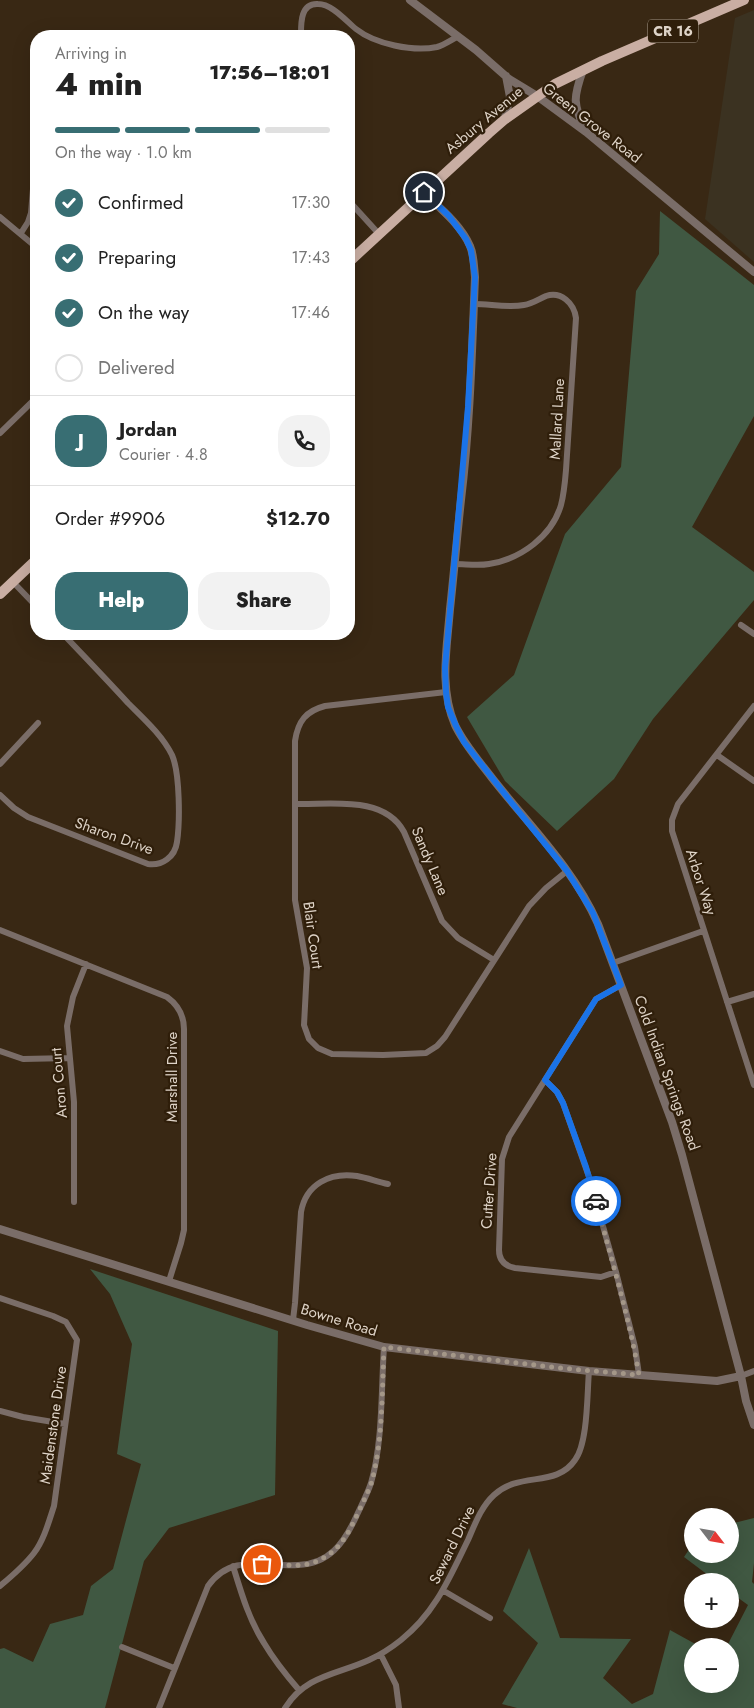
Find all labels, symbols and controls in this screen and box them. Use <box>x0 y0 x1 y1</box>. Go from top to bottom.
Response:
road number: CR 16 <box>648 20 698 42</box>
text: Arriving in <box>55 42 127 65</box>
text: 17:56–18:01 <box>209 59 330 86</box>
text: 4 min <box>55 61 143 107</box>
street label: Green Grove Road <box>538 77 646 169</box>
street label: Asbury Avenue <box>440 81 528 159</box>
text: On the way · 1.0 km <box>55 141 192 164</box>
pin <box>403 171 445 213</box>
icon: home <box>410 178 438 206</box>
icon: check <box>55 189 83 217</box>
text: Confirmed <box>98 189 184 216</box>
text: 17:30 <box>291 191 330 214</box>
icon: check <box>55 244 83 272</box>
text: Preparing <box>98 244 176 271</box>
text: 17:43 <box>292 246 330 269</box>
icon: check <box>55 299 83 327</box>
text: On the way <box>98 299 189 326</box>
text: 17:46 <box>291 301 330 324</box>
text: Delivered <box>98 354 175 381</box>
street label: Mallard Lane <box>544 378 570 460</box>
button: phone <box>278 415 330 467</box>
text: Jordan <box>119 416 177 443</box>
text: J <box>78 427 84 454</box>
text: Courier · 4.8 <box>119 443 208 466</box>
text: Order #9906 <box>55 505 165 532</box>
text: $12.70 <box>266 505 330 532</box>
button: Help <box>55 572 188 630</box>
button: Share <box>198 572 330 630</box>
street label: Sharon Drive <box>72 812 157 860</box>
street label: Sandy Lane <box>406 823 454 899</box>
street label: Arbor Way <box>680 846 722 918</box>
street label: Blair Court <box>297 900 329 970</box>
street label: Cold Indian Springs Road <box>629 992 705 1154</box>
street label: Marshall Drive <box>161 1032 183 1122</box>
street label: Aron Court <box>45 1047 73 1119</box>
street label: Cutter Drive <box>475 1152 503 1230</box>
courier <box>571 1176 621 1226</box>
icon: car <box>582 1187 610 1215</box>
street label: Bowne Road <box>298 1298 380 1342</box>
street label: Maidenstone Drive <box>34 1364 72 1485</box>
street label: Seward Drive <box>424 1502 481 1588</box>
north arrow <box>684 1508 739 1562</box>
map controls <box>684 1508 739 1693</box>
pin <box>241 1543 283 1585</box>
icon: bag <box>248 1550 276 1578</box>
button: + <box>684 1573 739 1628</box>
button: − <box>684 1638 739 1693</box>

